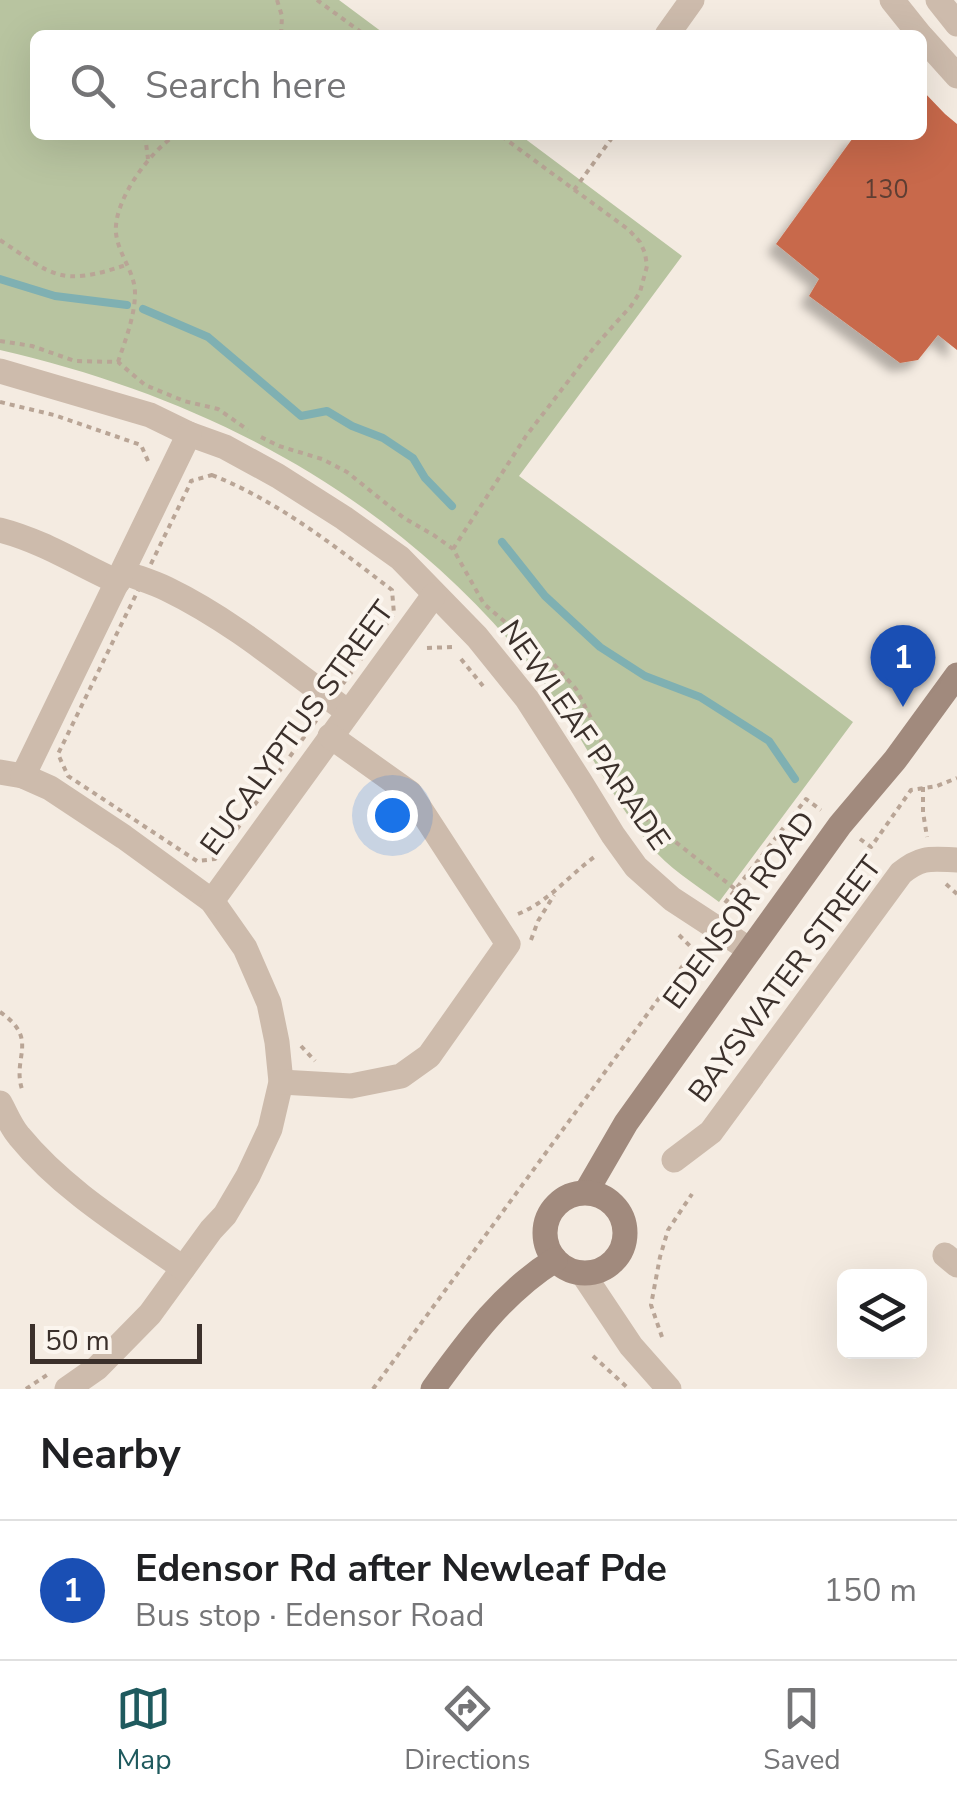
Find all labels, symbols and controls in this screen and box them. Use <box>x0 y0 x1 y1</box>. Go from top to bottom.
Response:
search box <box>30 30 927 140</box>
icon: search <box>65 58 120 113</box>
text: Search here <box>145 60 346 111</box>
house number: 130 <box>863 173 909 207</box>
street label: EUCALYPTUS STREET <box>191 593 404 864</box>
street label: NEWLEAF PARADE <box>490 612 679 858</box>
pin: 1 <box>870 624 936 707</box>
your location <box>367 790 418 841</box>
street label: EDENSOR ROAD <box>654 803 825 1018</box>
street label: BAYSWATER STREET <box>679 848 892 1111</box>
map controls <box>837 1269 927 1359</box>
button: layers <box>837 1269 927 1359</box>
scale bar <box>30 1319 202 1364</box>
text: 50 m <box>45 1322 110 1360</box>
text: Nearby <box>40 1426 181 1483</box>
text: Edensor Rd after Newleaf Pde <box>135 1543 667 1594</box>
text: 1 <box>63 1569 82 1612</box>
text: 150 m <box>824 1569 917 1612</box>
text: Bus stop · Edensor Road <box>135 1594 484 1637</box>
tab: Map <box>116 1681 171 1779</box>
tab: Directions <box>404 1681 530 1779</box>
tab: Saved <box>763 1681 841 1779</box>

